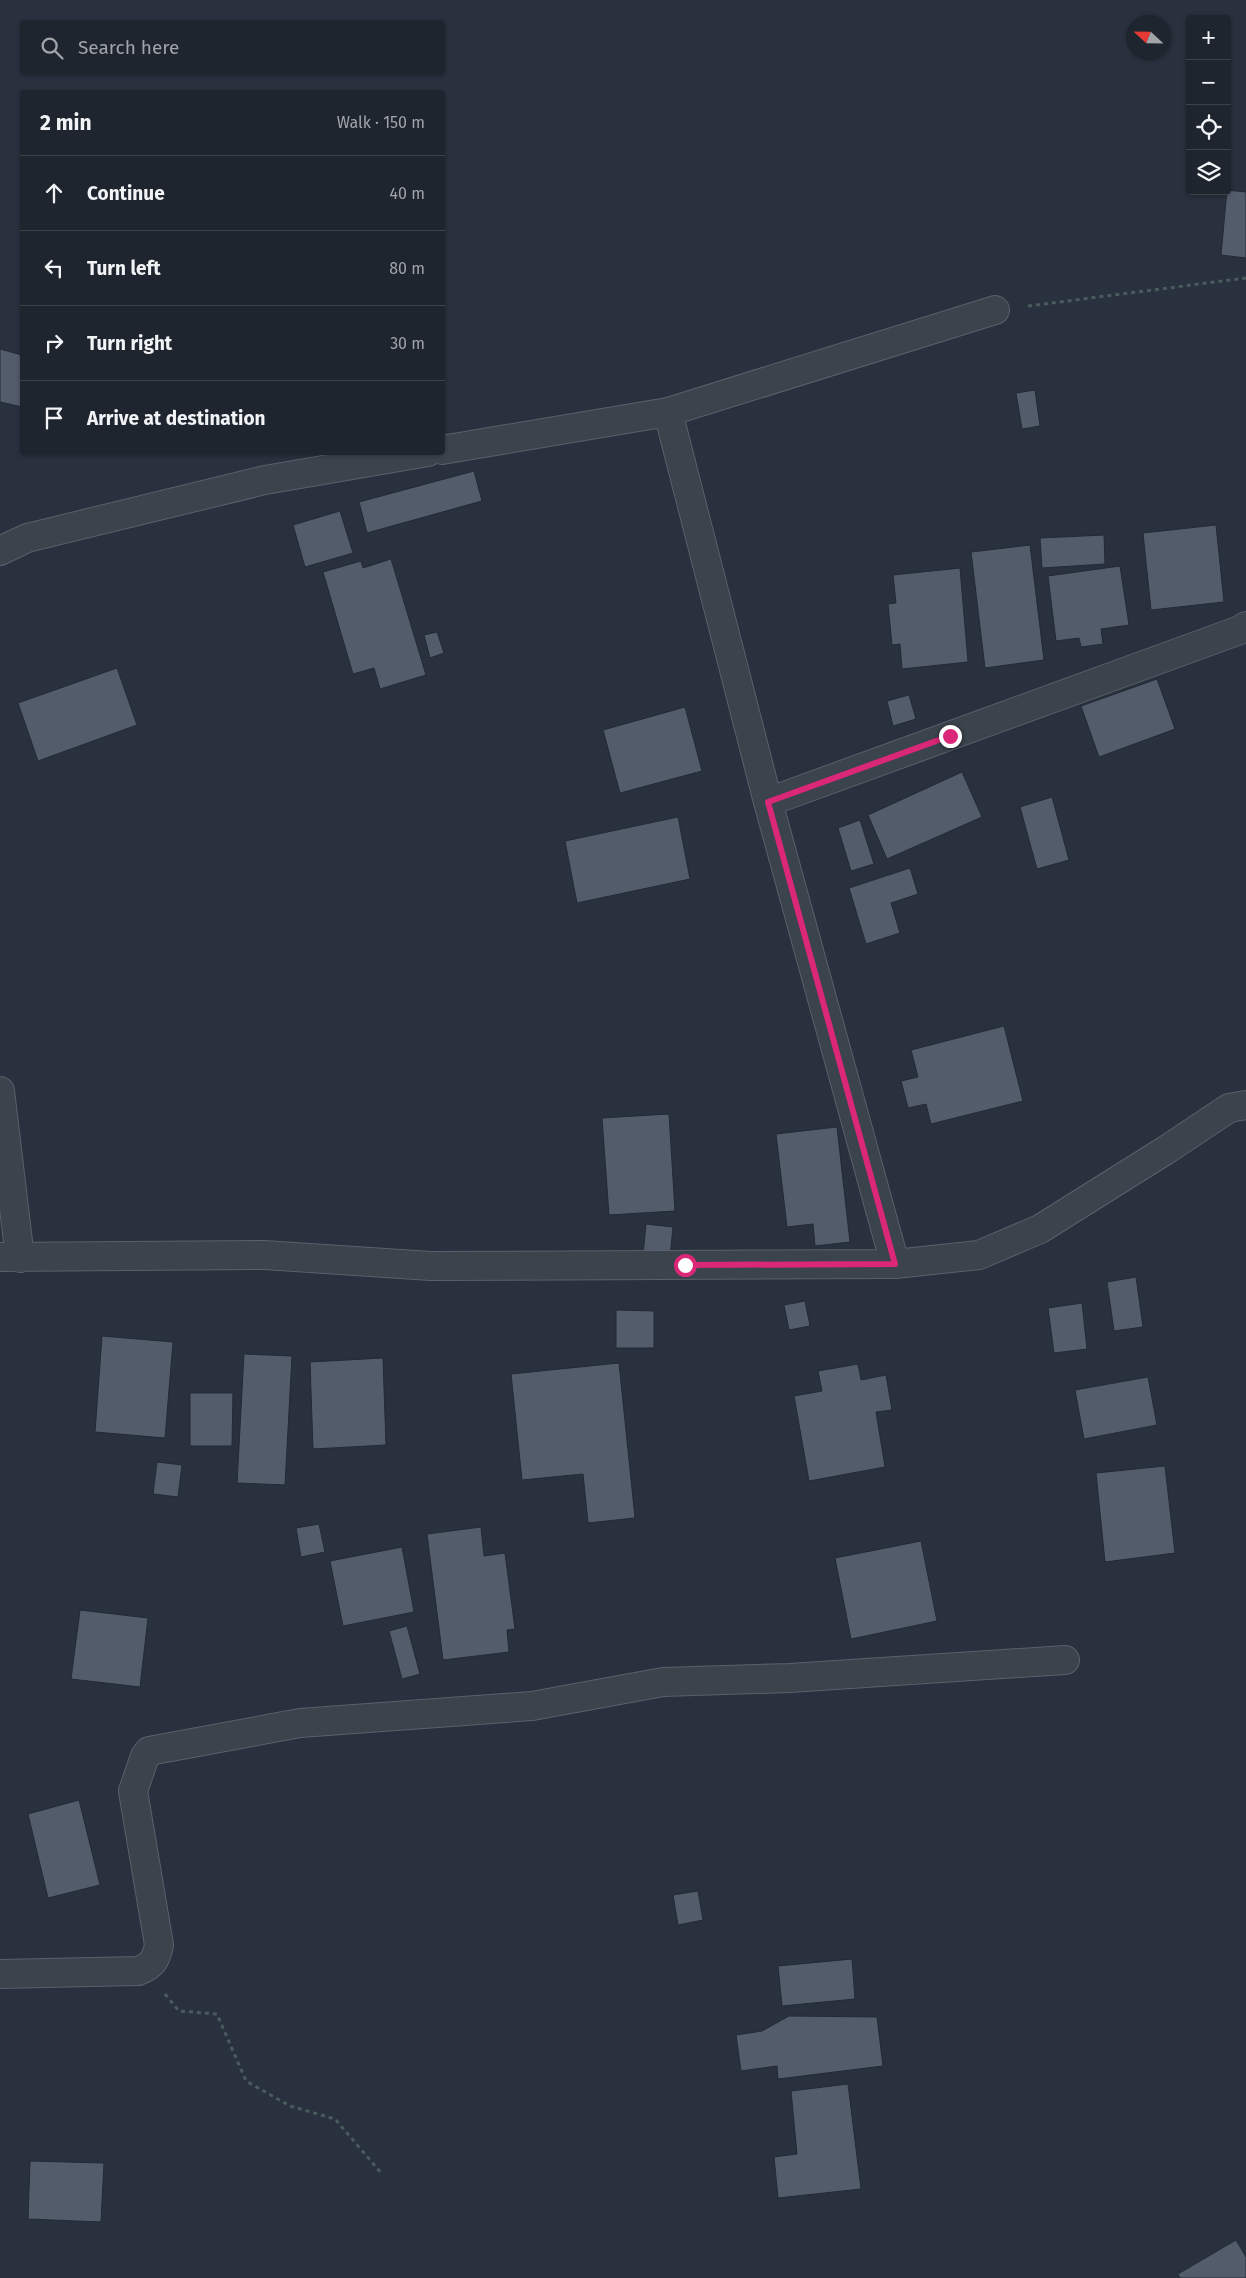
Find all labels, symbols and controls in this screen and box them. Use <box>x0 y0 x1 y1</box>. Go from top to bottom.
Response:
north arrow <box>1126 15 1171 60</box>
map controls <box>1186 15 1231 195</box>
button: + <box>1186 15 1231 60</box>
search box <box>20 20 445 75</box>
icon: search <box>38 34 66 62</box>
text: Search here <box>78 36 179 59</box>
button: − <box>1186 60 1231 105</box>
button: locate <box>1186 105 1231 150</box>
text: 2 min <box>40 110 92 136</box>
text: Walk · 150 m <box>337 113 425 132</box>
button: layers <box>1186 150 1231 195</box>
icon: ahead <box>40 179 68 207</box>
text: Continue <box>87 182 165 205</box>
text: 40 m <box>390 184 425 203</box>
icon: left <box>40 254 68 282</box>
text: Turn left <box>87 257 161 280</box>
text: 80 m <box>389 259 425 278</box>
icon: right <box>40 329 68 357</box>
text: Turn right <box>87 332 172 355</box>
text: 30 m <box>390 334 425 353</box>
icon: arrive <box>40 404 68 432</box>
text: Arrive at destination <box>87 407 266 430</box>
route end <box>939 725 962 748</box>
route start <box>674 1254 697 1277</box>

